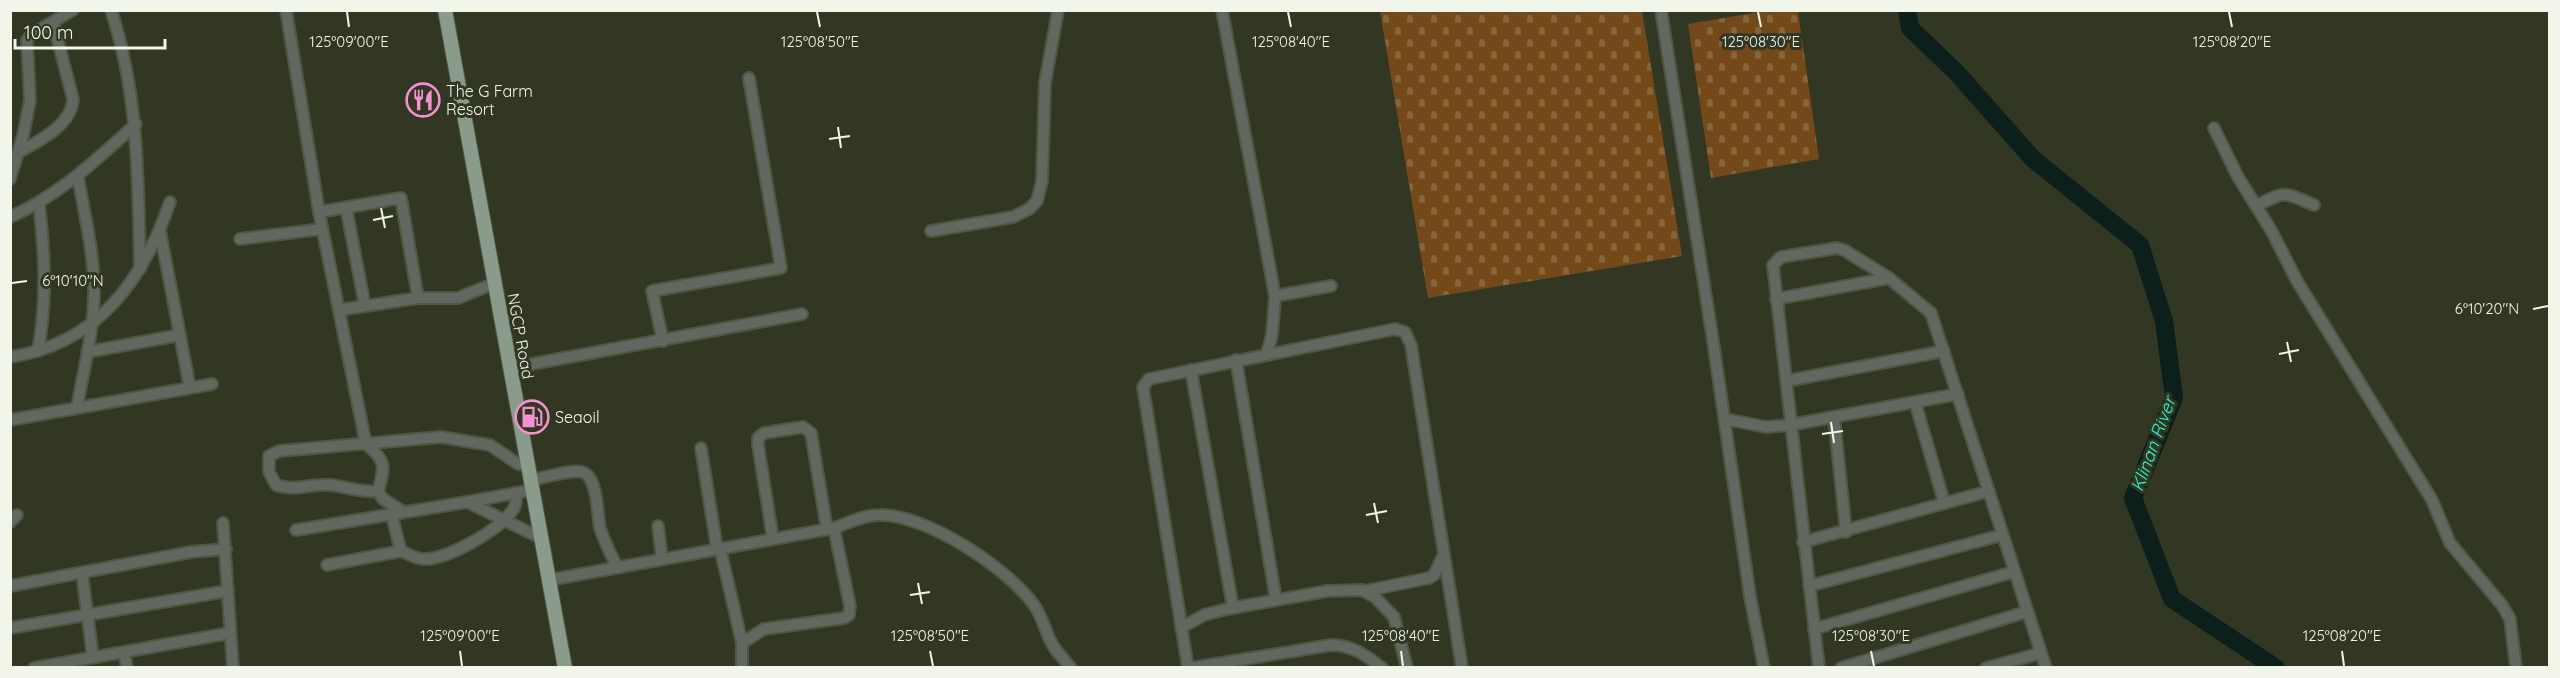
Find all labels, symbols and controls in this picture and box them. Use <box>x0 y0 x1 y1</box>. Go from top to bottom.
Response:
scale bar <box>15 12 165 50</box>
text: 100 m <box>24 21 73 44</box>
text: 125°09'00"E <box>309 32 389 51</box>
text: 125°08'50"E <box>781 32 859 51</box>
text: 125°08'40"E <box>1252 32 1330 51</box>
text: 125°08'30"E <box>1722 32 1800 51</box>
text: 125°08'20"E <box>2193 32 2271 51</box>
place label: The G Farm Resort <box>446 81 533 119</box>
restaurant icon: The G Farm Resort <box>405 82 441 118</box>
text: 6°10'10"N <box>42 271 104 290</box>
street label: NGCP Road <box>504 292 538 380</box>
text: 6°10'20"N <box>2455 299 2519 318</box>
water label: Klinan River <box>2125 392 2181 495</box>
fuel station icon: Seaoil <box>514 399 550 435</box>
place label: Seaoil <box>555 407 600 427</box>
text: 125°09'00"E <box>420 626 500 645</box>
text: 125°08'50"E <box>891 626 969 645</box>
text: 125°08'40"E <box>1362 626 1440 645</box>
text: 125°08'30"E <box>1832 626 1910 645</box>
text: 125°08'20"E <box>2303 626 2381 645</box>

